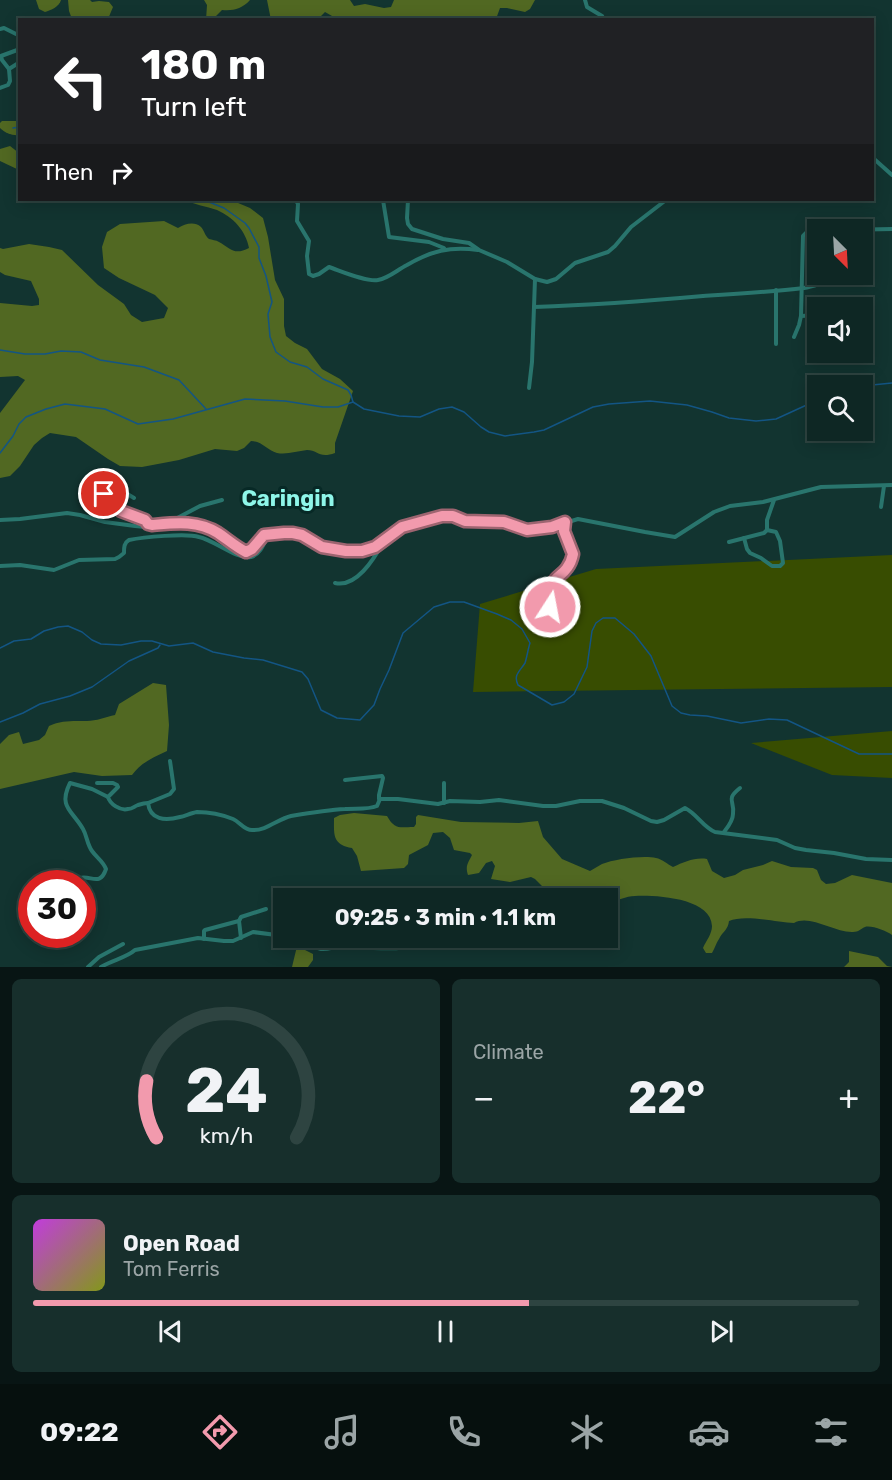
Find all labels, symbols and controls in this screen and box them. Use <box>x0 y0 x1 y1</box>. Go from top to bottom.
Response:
text: 180 m <box>141 40 266 90</box>
icon: left <box>42 42 120 120</box>
text: Turn left <box>141 91 246 123</box>
icon: right <box>105 156 138 189</box>
text: Then <box>42 159 93 186</box>
north arrow <box>807 219 873 285</box>
map controls <box>807 219 873 441</box>
button: sound <box>807 297 873 363</box>
button: search <box>807 375 873 441</box>
pin <box>78 468 129 519</box>
icon: arrive <box>87 477 120 510</box>
district label: Caringin <box>241 485 335 512</box>
position arrow <box>518 575 582 639</box>
speed limit sign: 30 <box>18 870 96 948</box>
text: 09:25 · 3 min · 1.1 km <box>335 904 556 931</box>
text: Climate <box>473 1040 544 1064</box>
text: 24 <box>185 1054 267 1128</box>
text: 22° <box>628 1071 705 1124</box>
text: − <box>473 1078 494 1117</box>
text: + <box>838 1078 859 1117</box>
text: km/h <box>199 1123 253 1148</box>
text: Open Road <box>123 1230 240 1257</box>
text: Tom Ferris <box>123 1257 220 1281</box>
icon: previous <box>154 1315 187 1348</box>
icon: pause <box>429 1315 462 1348</box>
icon: next <box>705 1315 738 1348</box>
icon: directions <box>199 1411 241 1453</box>
icon: music <box>321 1411 363 1453</box>
icon: phone <box>443 1411 485 1453</box>
icon: climate <box>566 1411 608 1453</box>
icon: car <box>688 1411 730 1453</box>
icon: filters <box>810 1411 852 1453</box>
text: 09:22 <box>40 1416 119 1448</box>

